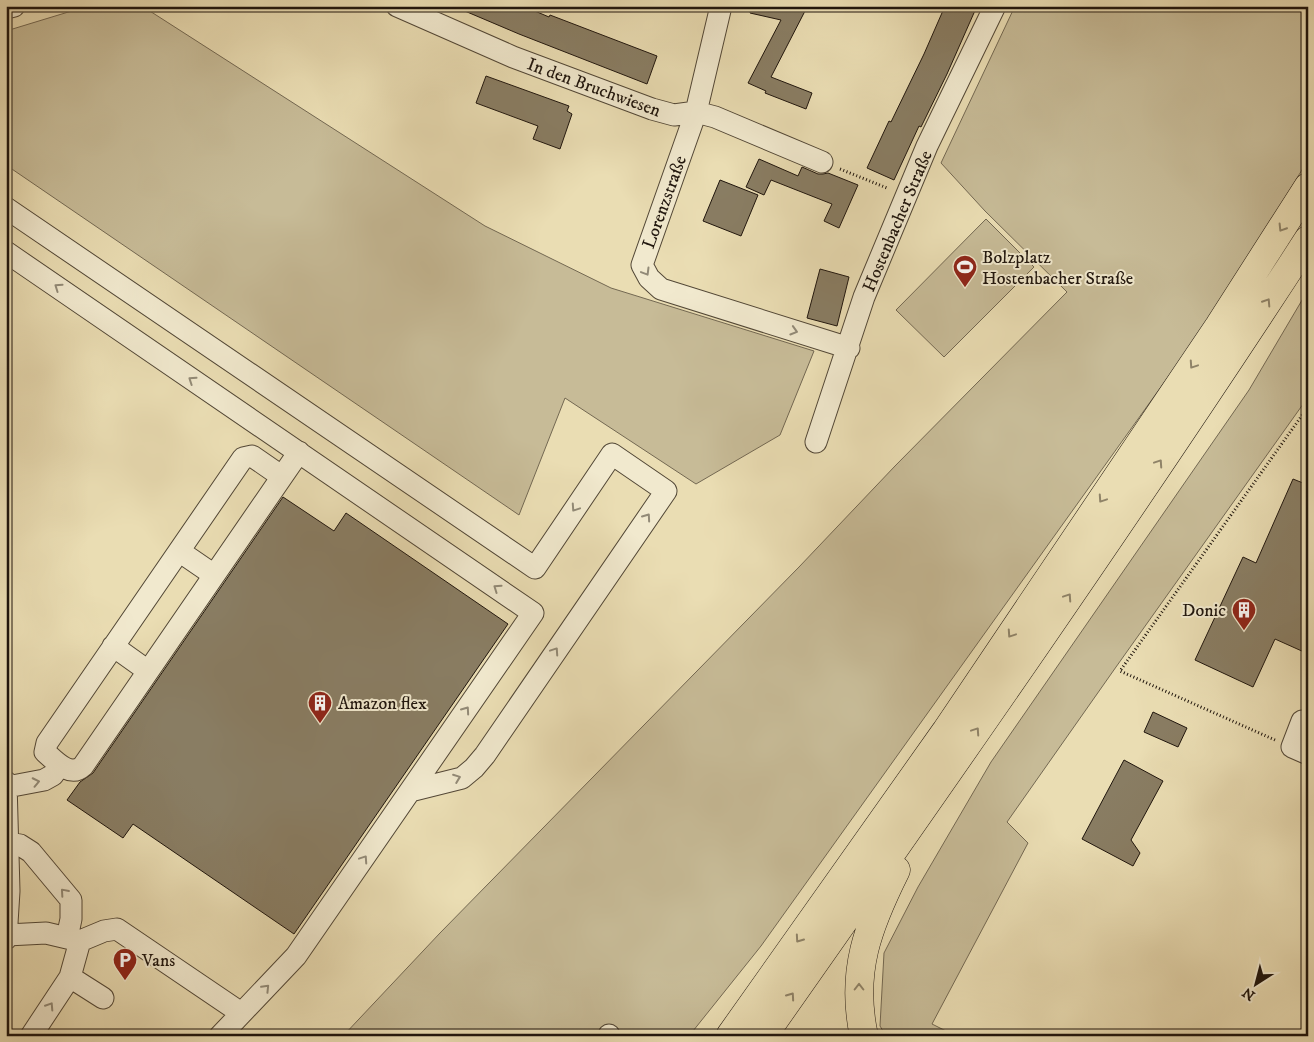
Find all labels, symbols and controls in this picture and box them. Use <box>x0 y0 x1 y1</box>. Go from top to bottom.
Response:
street label: In den Bruchwiesen <box>524 54 664 123</box>
street label: Hostenbacher Straße <box>858 147 938 295</box>
street label: Lorenzstraße <box>638 153 692 252</box>
one-way arrow <box>1278 223 1288 232</box>
place label: Bolzplatz Hostenbacher Straße <box>982 247 1133 290</box>
sports icon: Bolzplatz Hostenbacher Straße <box>952 254 978 288</box>
one-way arrow <box>640 267 650 276</box>
one-way arrow <box>55 284 64 293</box>
one-way arrow <box>1261 298 1271 307</box>
one-way arrow <box>790 325 798 335</box>
one-way arrow <box>1190 359 1199 369</box>
one-way arrow <box>188 376 197 386</box>
one-way arrow <box>1153 459 1162 468</box>
one-way arrow <box>1099 494 1108 503</box>
one-way arrow <box>572 503 581 512</box>
one-way arrow <box>641 514 650 523</box>
one-way arrow <box>493 585 503 594</box>
one-way arrow <box>1062 593 1071 603</box>
building icon: Donic <box>1231 597 1257 631</box>
place label: Donic <box>1182 600 1226 622</box>
one-way arrow <box>1008 628 1017 638</box>
one-way arrow <box>549 647 558 657</box>
building icon: Amazon flex <box>307 690 333 724</box>
place label: Amazon flex <box>338 693 427 715</box>
one-way arrow <box>460 707 469 716</box>
one-way arrow <box>970 727 979 737</box>
one-way arrow <box>452 774 461 784</box>
one-way arrow <box>32 777 41 787</box>
one-way arrow <box>358 855 367 865</box>
one-way arrow <box>61 889 70 898</box>
one-way arrow <box>796 933 805 943</box>
parking icon: Vans <box>112 947 138 981</box>
place label: Vans <box>141 950 175 972</box>
north arrow <box>1232 960 1282 1010</box>
one-way arrow <box>854 983 864 991</box>
text: N <box>1239 983 1259 1004</box>
one-way arrow <box>260 985 269 994</box>
one-way arrow <box>785 992 794 1002</box>
one-way arrow <box>44 1003 54 1012</box>

